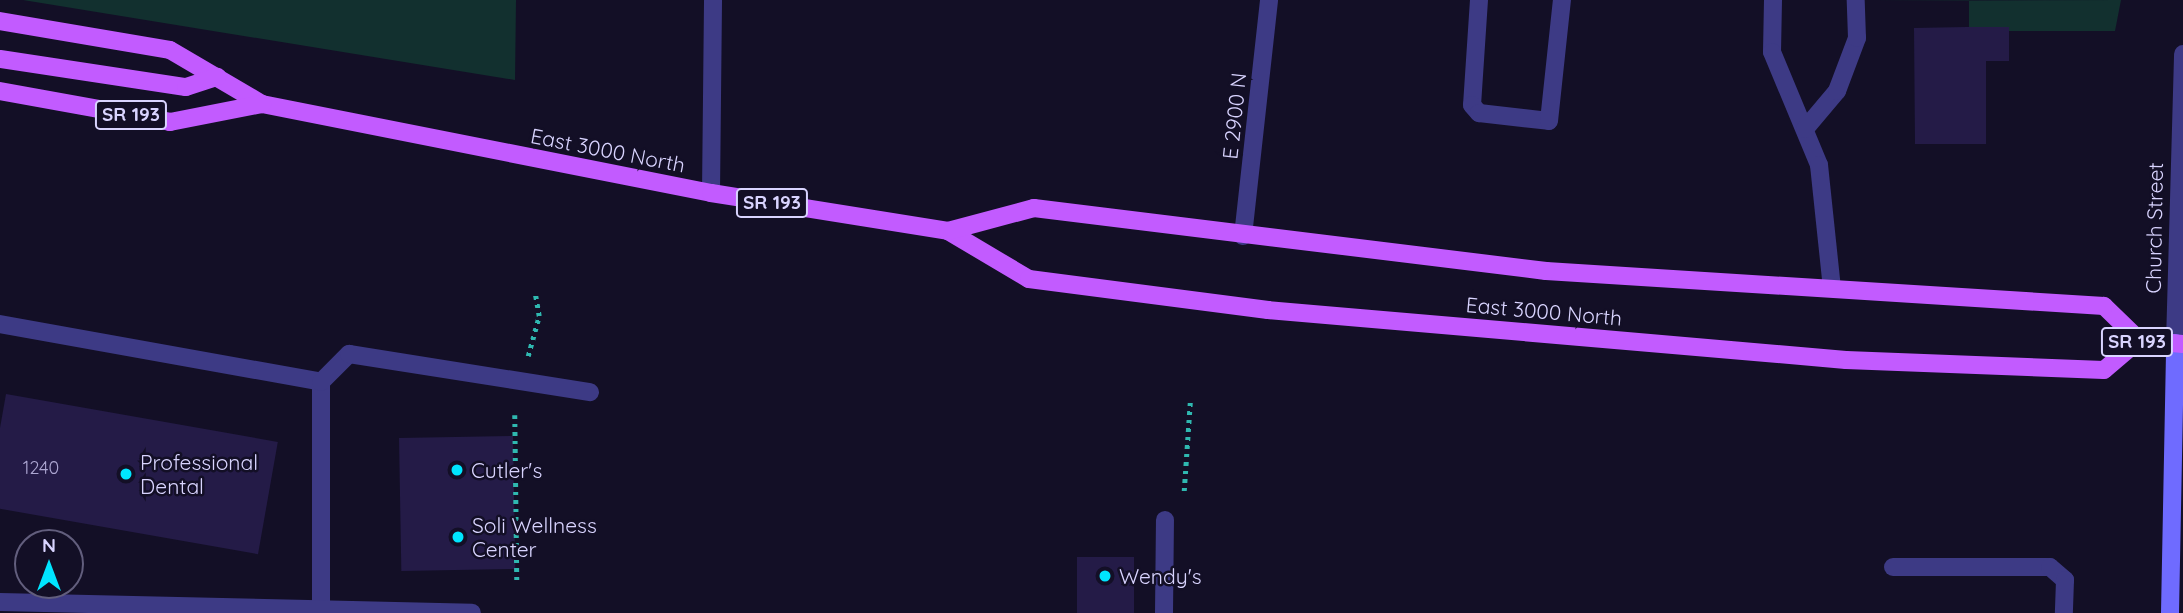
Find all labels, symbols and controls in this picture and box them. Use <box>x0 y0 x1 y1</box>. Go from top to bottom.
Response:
street label: E 2900 N <box>1217 71 1251 161</box>
road number: SR 193 <box>94 99 168 130</box>
street label: East 3000 North <box>529 123 687 177</box>
street label: Church Street <box>2140 162 2168 294</box>
road number: SR 193 <box>735 188 809 218</box>
street label: East 3000 North <box>1465 292 1623 330</box>
road number: SR 193 <box>2100 326 2174 358</box>
place label: Professional Dental <box>140 449 258 499</box>
house number: 1240 <box>23 457 59 479</box>
place label: Cutler's <box>471 457 542 483</box>
marker: Cutler's <box>449 462 465 478</box>
marker: Professional Dental <box>118 466 134 482</box>
place label: Soli Wellness Center <box>472 512 597 562</box>
north arrow <box>14 529 84 599</box>
marker: Soli Wellness Center <box>450 529 466 545</box>
text: N <box>42 533 56 557</box>
place label: Wendy's <box>1119 563 1202 589</box>
marker: Wendy's <box>1097 568 1113 584</box>

